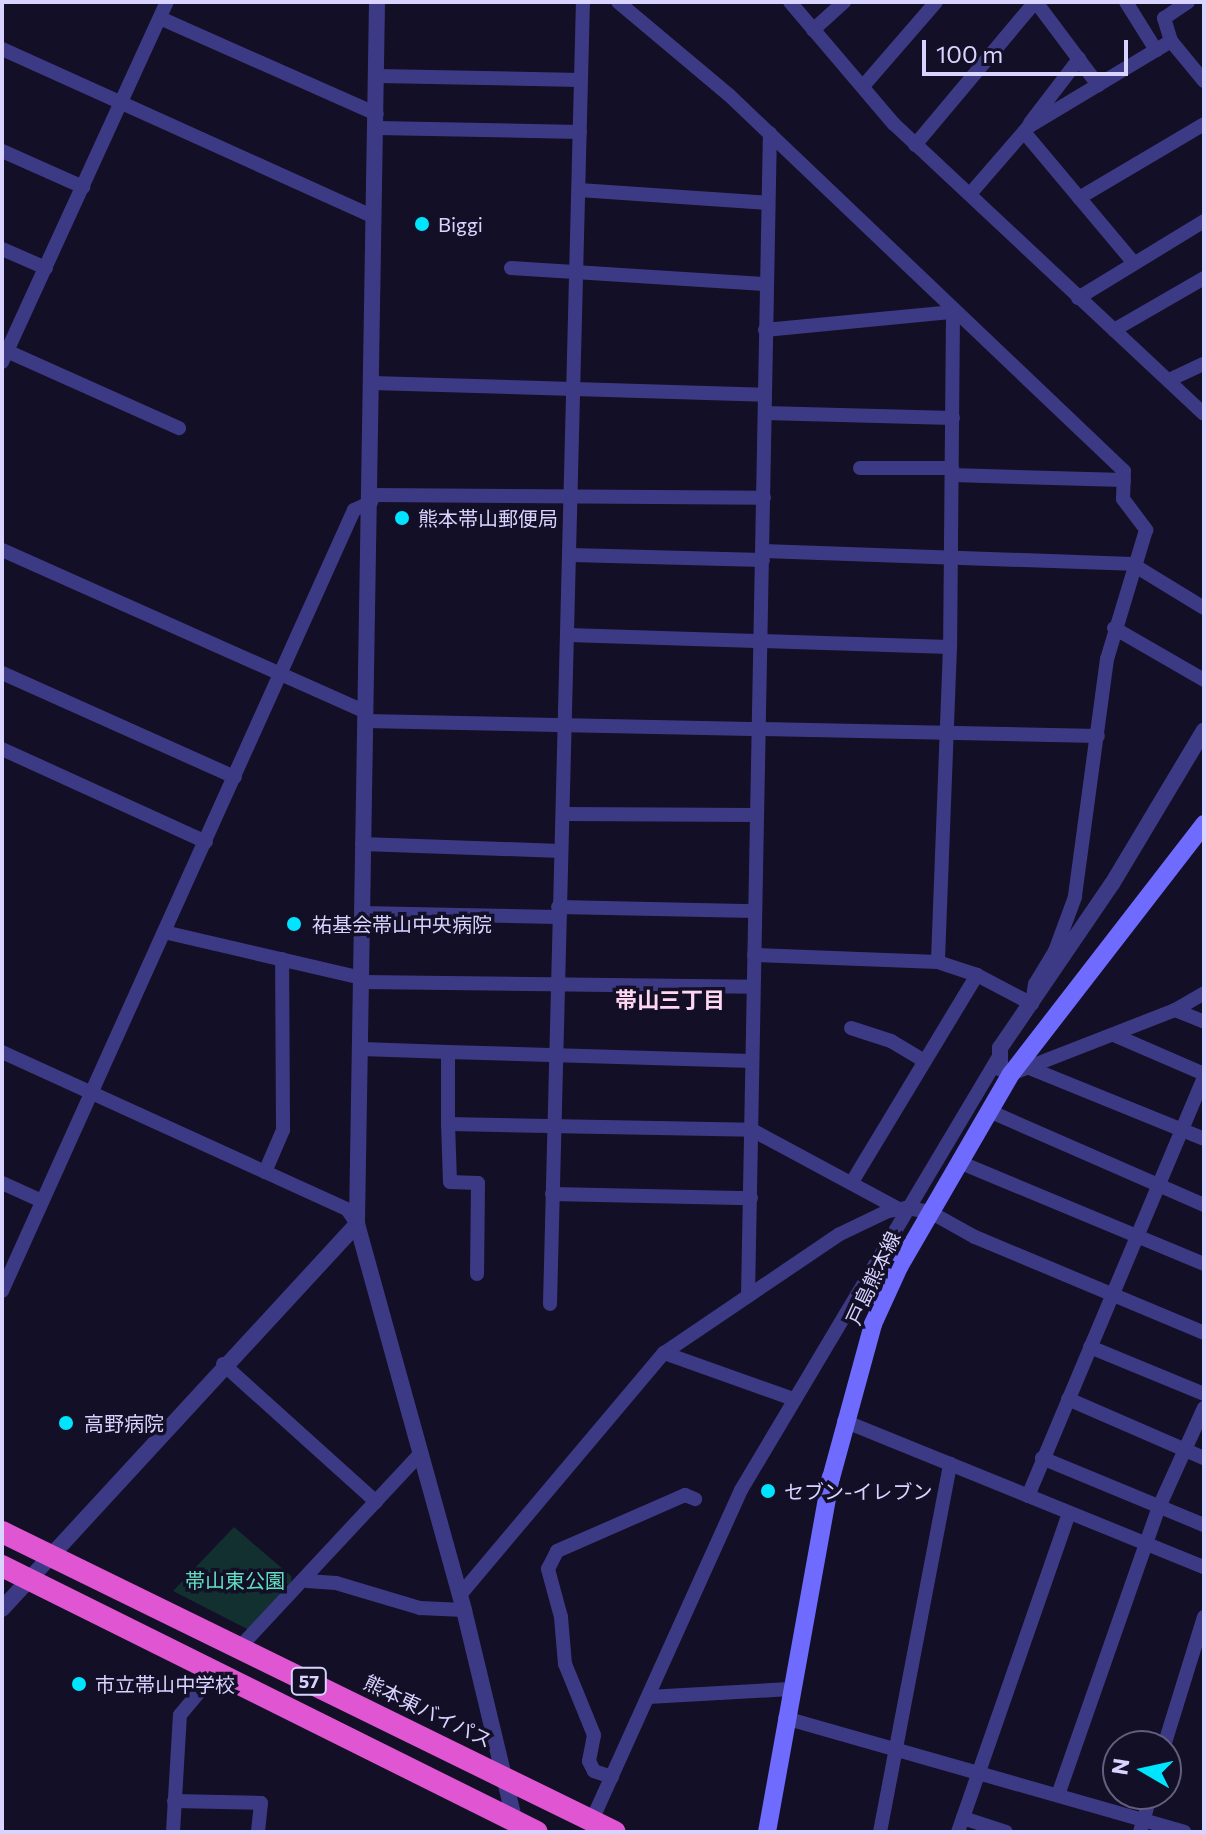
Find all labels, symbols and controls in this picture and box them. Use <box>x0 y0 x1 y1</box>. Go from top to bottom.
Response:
scale bar <box>926 24 1132 74</box>
text: 100 m <box>936 39 1003 68</box>
place label: Biggi <box>438 212 483 236</box>
marker: Biggi <box>413 215 431 233</box>
place label: 熊本帯山郵便局 <box>418 506 558 530</box>
marker: 熊本帯山郵便局 <box>393 509 411 527</box>
place label: 祐基会帯山中央病院 <box>312 912 492 936</box>
marker: 祐基会帯山中央病院 <box>283 913 305 935</box>
district label: 帯山三丁目 <box>615 987 725 1013</box>
street label: 戸島熊本線 <box>841 1228 905 1328</box>
place label: 高野病院 <box>84 1411 164 1435</box>
marker: 高野病院 <box>55 1412 77 1434</box>
place label: セブン-イレブン <box>784 1479 932 1503</box>
marker: セブン-イレブン <box>759 1482 777 1500</box>
park label: 帯山東公園 <box>185 1568 285 1592</box>
road number: 57 <box>289 1667 329 1695</box>
street label: 熊本東バイパス <box>360 1670 496 1752</box>
place label: 市立帯山中学校 <box>95 1672 235 1696</box>
marker: 市立帯山中学校 <box>70 1675 88 1693</box>
north arrow <box>1102 1730 1182 1810</box>
text: N <box>1105 1756 1134 1777</box>

